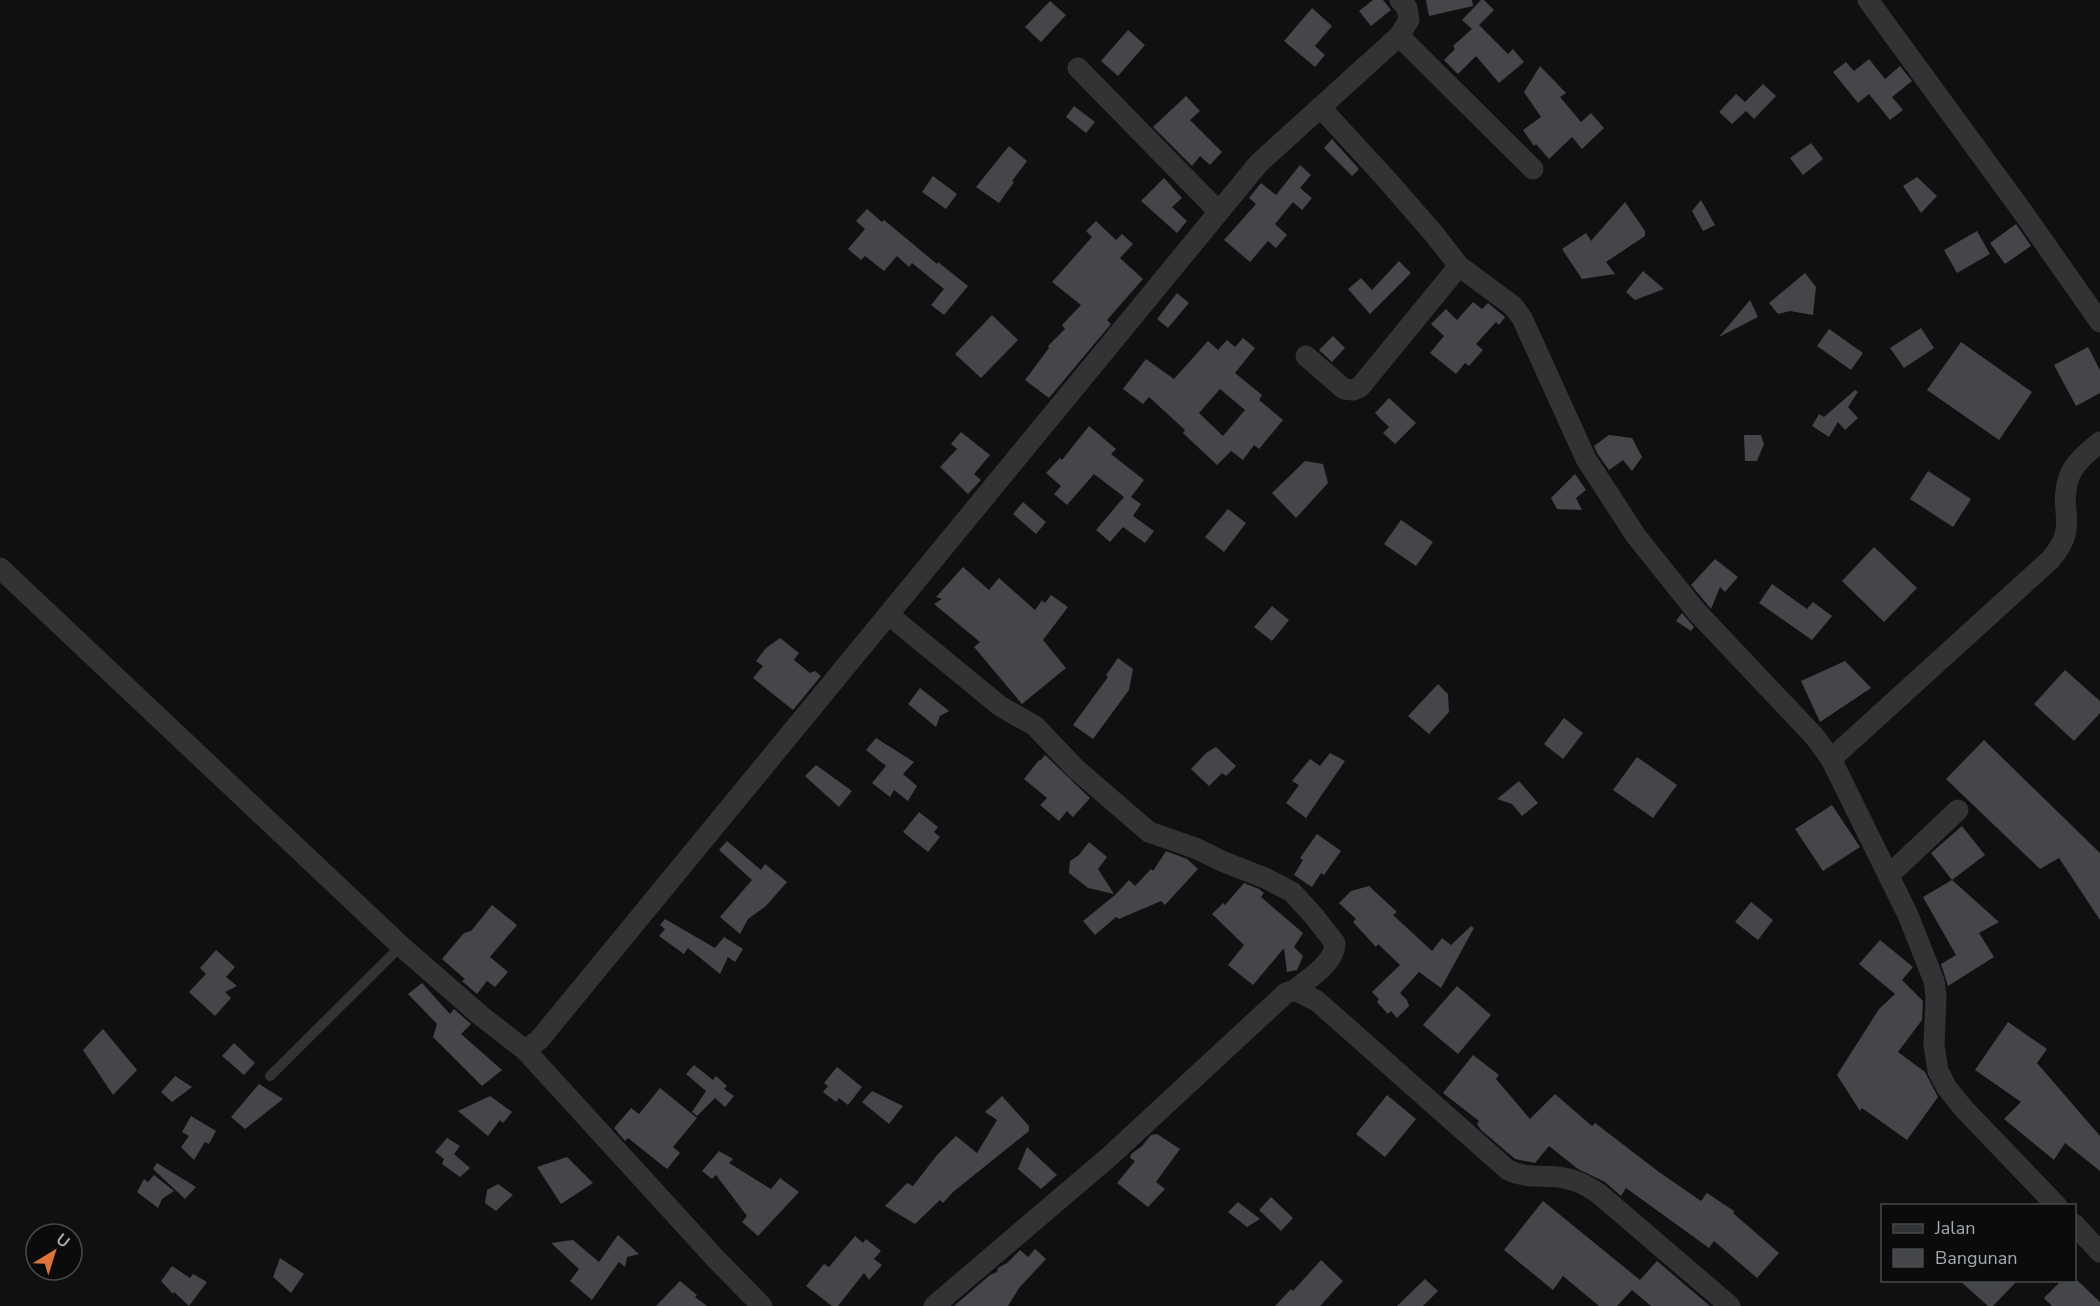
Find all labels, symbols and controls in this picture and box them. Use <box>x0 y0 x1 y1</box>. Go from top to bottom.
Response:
legend <box>1881 1204 2076 1282</box>
text: Jalan <box>1934 1216 1975 1240</box>
north arrow <box>24 1222 84 1282</box>
text: U <box>51 1229 74 1253</box>
text: Bangunan <box>1935 1246 2018 1270</box>

